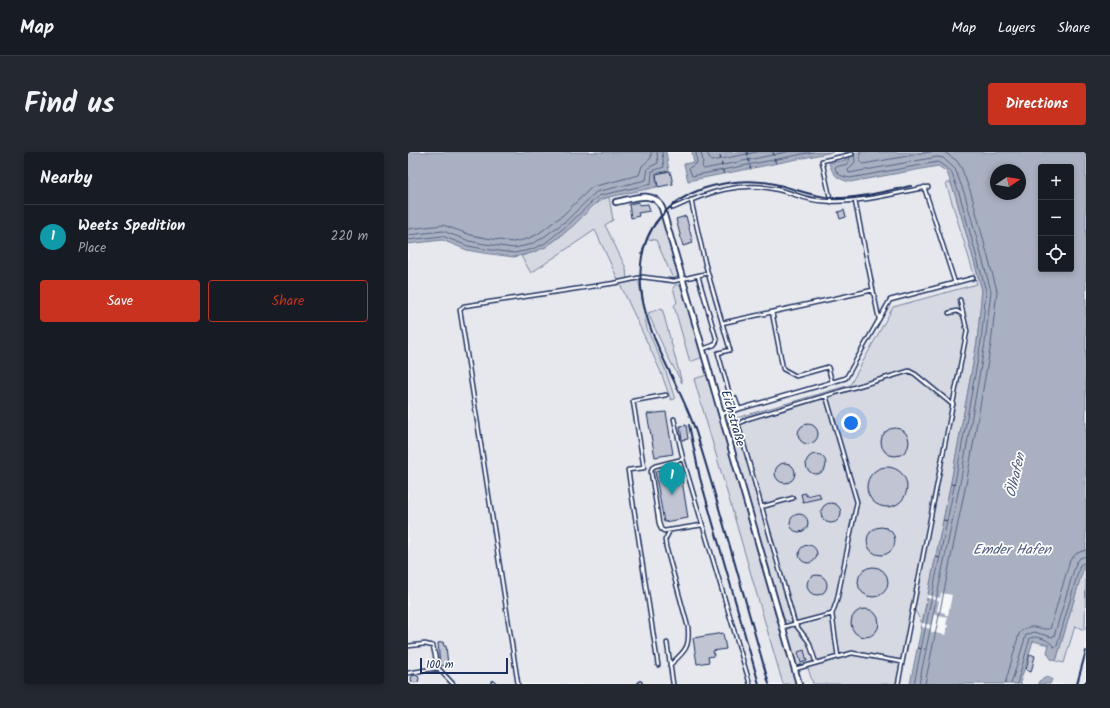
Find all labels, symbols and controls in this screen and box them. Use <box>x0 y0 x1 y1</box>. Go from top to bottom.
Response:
text: Map <box>20 13 54 43</box>
text: Map <box>952 17 976 39</box>
text: Layers <box>998 17 1036 39</box>
text: Share <box>1058 17 1090 39</box>
text: Find us <box>24 82 115 127</box>
button: Directions <box>988 83 1086 125</box>
north arrow <box>990 164 1026 200</box>
map controls <box>1038 164 1074 272</box>
button: + <box>1038 164 1074 200</box>
text: Nearby <box>40 165 92 192</box>
button: − <box>1038 200 1074 236</box>
text: Weets Spedition <box>78 214 185 238</box>
text: 1 <box>51 226 55 247</box>
text: 220 m <box>331 226 368 247</box>
button: locate <box>1038 236 1074 272</box>
text: Place <box>78 238 106 259</box>
button: Save <box>40 280 200 322</box>
button: Share <box>208 280 368 322</box>
street label: Eichstraße <box>714 388 751 449</box>
your location <box>841 413 861 433</box>
water label: Ölhafen <box>1000 449 1032 500</box>
pin: 1 <box>659 462 685 495</box>
water label: Emder Hafen <box>973 539 1052 561</box>
scale bar <box>420 656 508 675</box>
text: 100 m <box>426 656 454 674</box>

